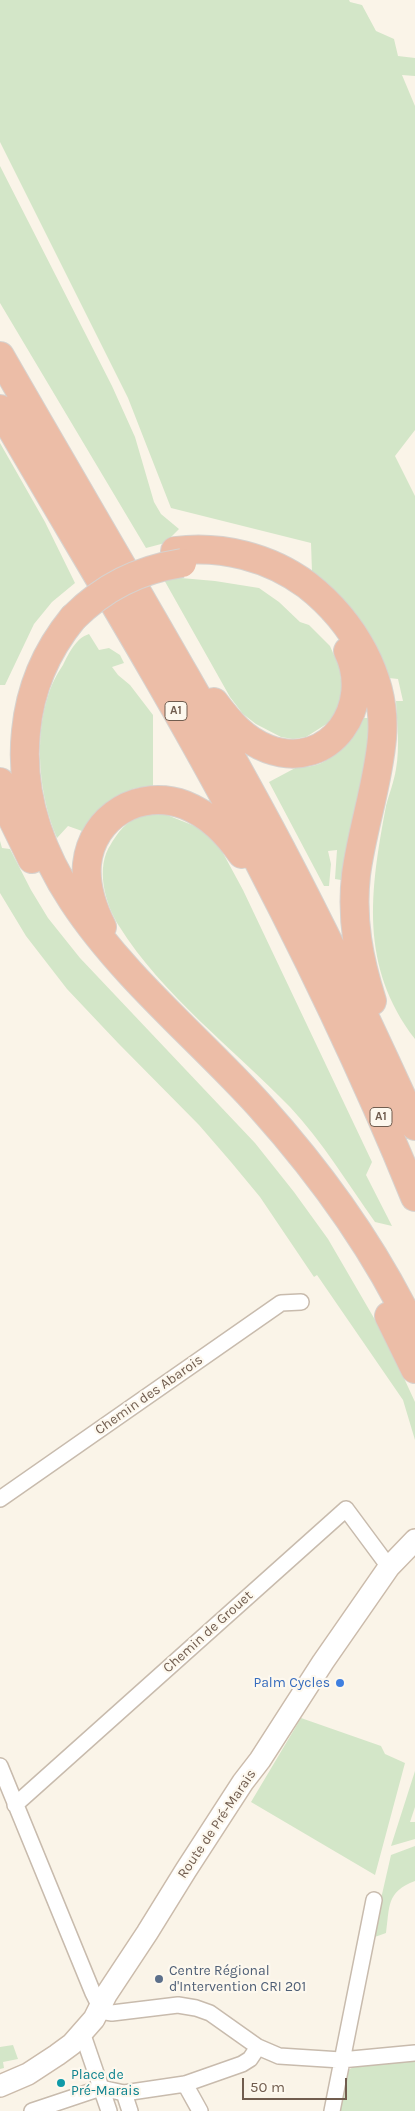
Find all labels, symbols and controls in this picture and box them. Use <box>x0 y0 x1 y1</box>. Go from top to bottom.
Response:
road number: A1 <box>165 701 187 720</box>
road number: A1 <box>370 1108 392 1126</box>
street label: Chemin des Abarois <box>92 1351 206 1439</box>
street label: Chemin de Grouet <box>160 1587 256 1677</box>
place label: Palm Cycles <box>253 1675 330 1691</box>
marker: Palm Cycles <box>334 1677 346 1689</box>
street label: Route de Pré-Marais <box>174 1766 260 1882</box>
place label: Centre Régional d'Intervention CRI 201 <box>169 1963 306 1995</box>
marker: Centre Régional d'Intervention CRI 201 <box>153 1973 165 1985</box>
place label: Place de Pré-Marais <box>71 2067 140 2100</box>
scale bar <box>245 2068 350 2100</box>
marker: Place de Pré-Marais <box>55 2077 67 2089</box>
text: 50 m <box>250 2078 285 2096</box>

